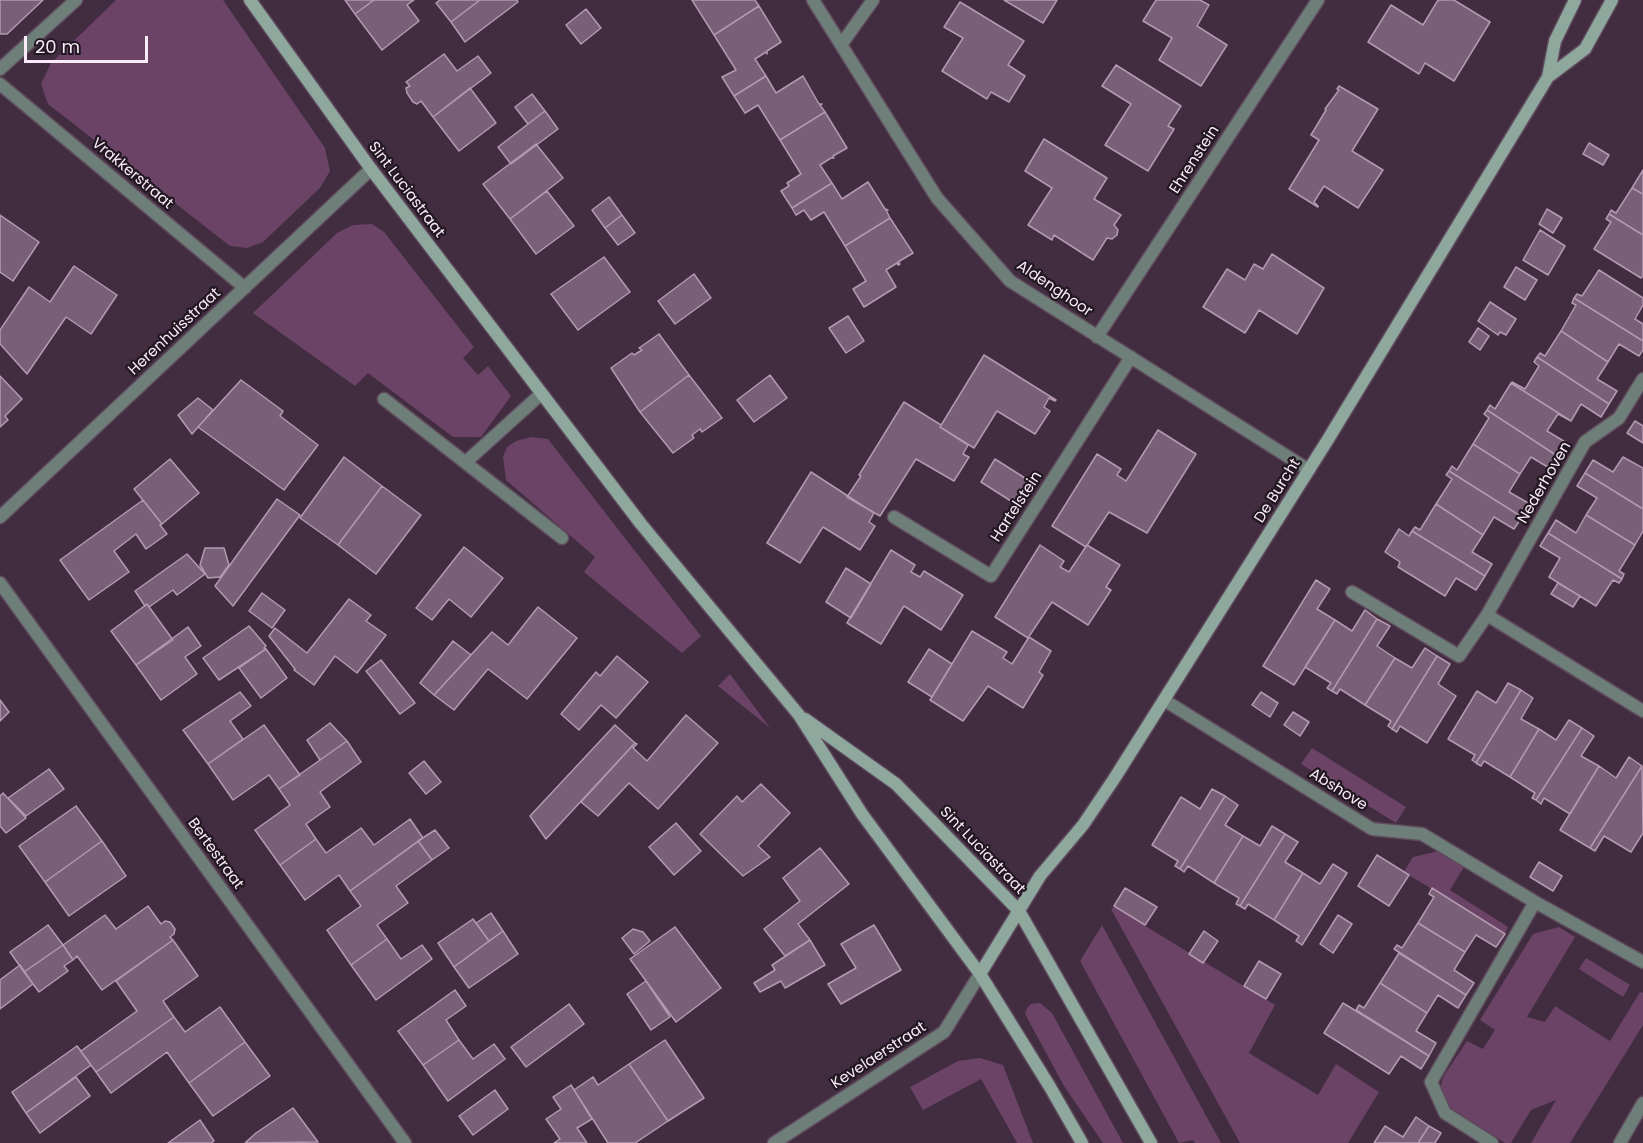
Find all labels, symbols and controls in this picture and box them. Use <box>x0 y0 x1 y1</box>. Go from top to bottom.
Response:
scale bar <box>27 24 152 62</box>
text: 20 m <box>35 34 80 59</box>
street label: Ehrenstein <box>1166 123 1224 197</box>
street label: Vrakkerstraat <box>88 135 176 213</box>
street label: Sint Luciastraat <box>364 139 448 241</box>
street label: Aldenghoor <box>1013 257 1095 321</box>
street label: Herenhuisstraat <box>125 285 225 379</box>
street label: Nederhoven <box>1514 439 1576 527</box>
street label: De Burcht <box>1251 456 1305 526</box>
street label: Hartelstein <box>988 468 1046 546</box>
street label: Abshove <box>1306 765 1370 815</box>
street label: Sint Luciastraat <box>936 803 1028 899</box>
street label: Bertestraat <box>183 815 247 893</box>
street label: Kevelaerstraat <box>828 1019 930 1093</box>

